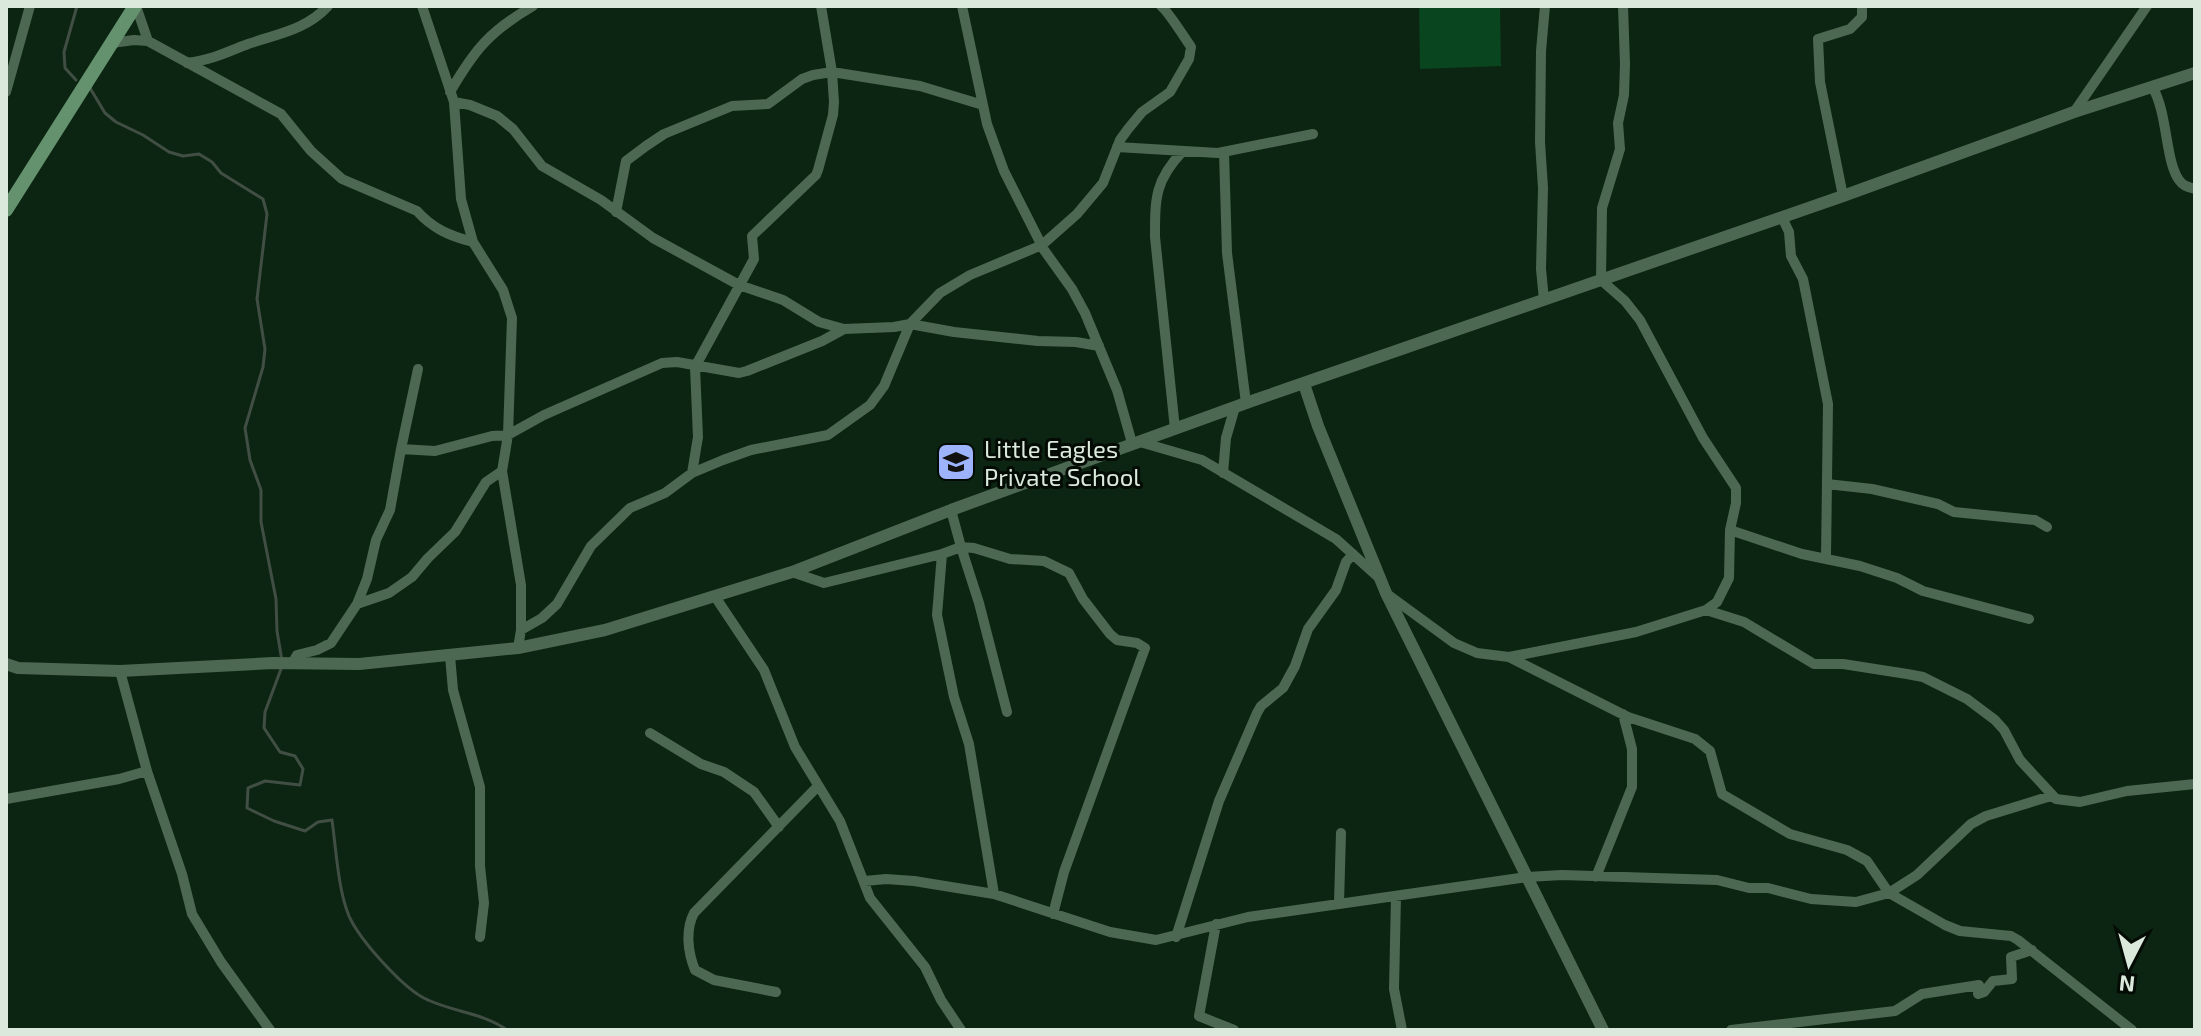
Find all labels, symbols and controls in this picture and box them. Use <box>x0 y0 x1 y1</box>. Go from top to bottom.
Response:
place label: Little Eagles Private School <box>984 434 1140 491</box>
school or university icon: Little Eagles Private School <box>935 441 977 483</box>
north arrow <box>2089 924 2169 1004</box>
text: N <box>2118 971 2136 999</box>

